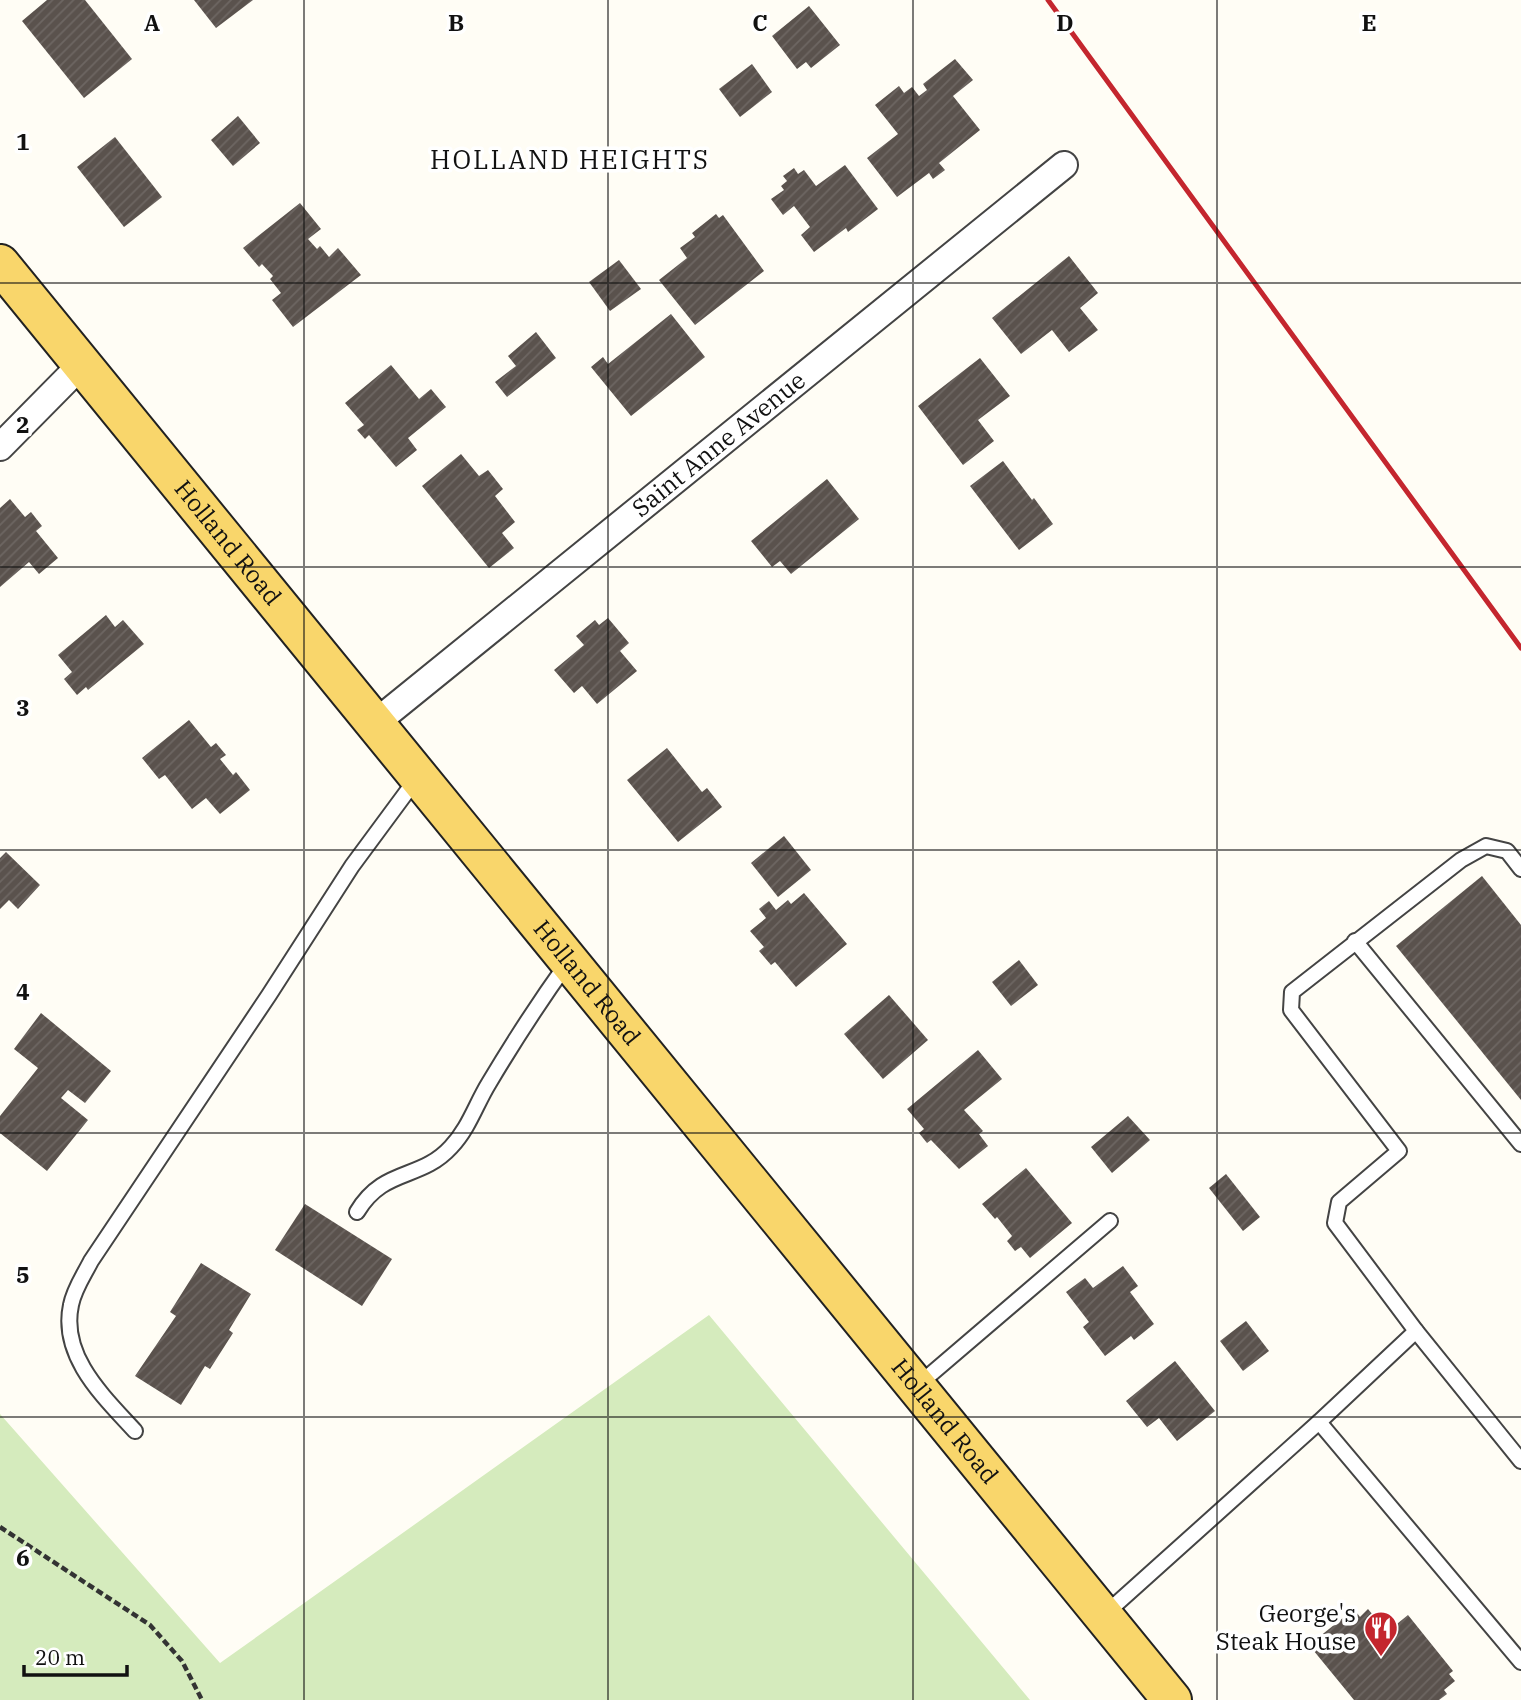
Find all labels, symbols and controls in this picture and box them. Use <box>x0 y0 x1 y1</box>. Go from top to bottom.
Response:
text: A <box>144 7 160 37</box>
text: B <box>448 7 464 37</box>
text: C <box>752 7 768 37</box>
text: D <box>1056 7 1074 37</box>
text: E <box>1361 7 1377 37</box>
text: 1 <box>16 126 30 156</box>
district label: HOLLAND HEIGHTS <box>430 142 710 176</box>
street label: Saint Anne Avenue <box>625 364 812 524</box>
text: 2 <box>16 409 30 439</box>
street label: Holland Road <box>168 473 289 612</box>
text: 3 <box>16 692 30 722</box>
street label: Holland Road <box>527 913 648 1052</box>
text: 4 <box>16 976 30 1006</box>
text: 5 <box>16 1259 30 1289</box>
street label: Holland Road <box>885 1352 1006 1490</box>
text: 6 <box>16 1542 30 1572</box>
place label: George's Steak House <box>1216 1597 1356 1657</box>
restaurant icon: George's Steak House <box>1362 1609 1400 1658</box>
scale bar <box>24 1634 128 1678</box>
text: 20 m <box>35 1643 85 1671</box>

